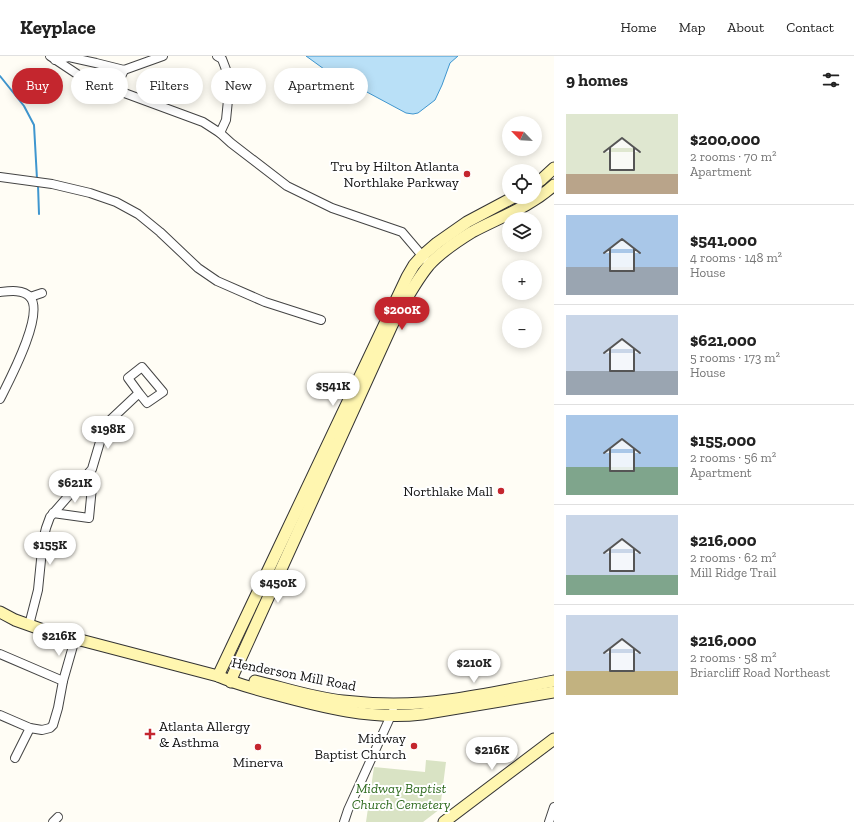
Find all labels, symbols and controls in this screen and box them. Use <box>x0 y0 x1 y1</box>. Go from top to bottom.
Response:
text: Keyplace <box>20 16 96 39</box>
text: Home <box>621 19 657 36</box>
text: Map <box>679 19 705 36</box>
text: About <box>727 19 764 36</box>
text: Contact <box>786 19 834 36</box>
chip: Buy <box>12 68 63 104</box>
chip: Rent <box>71 68 128 104</box>
chip: Filters <box>136 68 203 104</box>
chip: New <box>211 68 266 104</box>
chip: Apartment <box>274 68 368 104</box>
icon: filters <box>820 69 842 91</box>
text: 9 homes <box>566 70 628 90</box>
north arrow <box>502 116 542 156</box>
map controls <box>502 116 542 348</box>
text: $200,000 <box>690 129 760 149</box>
icon: home <box>598 130 646 178</box>
text: 2 rooms · 70 m² <box>690 149 776 164</box>
place label: Tru by Hilton Atlanta Northlake Parkway <box>330 158 460 191</box>
button: locate <box>502 164 542 204</box>
text: Apartment <box>690 164 752 179</box>
marker: Tru by Hilton Atlanta Northlake Parkway <box>462 169 472 179</box>
button: layers <box>502 212 542 252</box>
text: $541,000 <box>690 230 757 250</box>
icon: home <box>598 231 646 279</box>
text: 4 rooms · 148 m² <box>690 250 782 265</box>
button: + <box>502 260 542 300</box>
text: House <box>690 265 725 280</box>
pin: $200K <box>374 297 430 331</box>
text: $200K <box>383 302 421 317</box>
button: − <box>502 308 542 348</box>
text: $621,000 <box>690 330 757 350</box>
icon: home <box>598 331 646 379</box>
text: 5 rooms · 173 m² <box>690 350 780 365</box>
text: House <box>690 365 725 380</box>
pin: $541K <box>305 373 361 407</box>
text: $541K <box>316 378 350 393</box>
pin: $198K <box>80 416 136 450</box>
text: $198K <box>91 421 125 436</box>
text: $155,000 <box>690 430 756 450</box>
icon: home <box>598 431 646 479</box>
text: 2 rooms · 56 m² <box>690 450 776 465</box>
text: Apartment <box>690 465 752 480</box>
pin: $621K <box>47 470 103 504</box>
text: $621K <box>58 475 92 490</box>
place label: Northlake Mall <box>403 483 493 500</box>
marker: Northlake Mall <box>496 486 506 496</box>
text: $216,000 <box>690 530 757 550</box>
icon: home <box>598 531 646 579</box>
pin: $155K <box>22 532 78 566</box>
text: $155K <box>33 537 67 552</box>
text: 2 rooms · 62 m² <box>690 550 776 565</box>
text: Mill Ridge Trail <box>690 565 776 580</box>
pin: $450K <box>250 570 306 604</box>
text: $450K <box>260 575 296 590</box>
pin: $216K <box>31 623 87 657</box>
text: $216K <box>42 628 76 643</box>
text: $216,000 <box>690 630 757 650</box>
icon: home <box>598 631 646 679</box>
pin: $210K <box>446 650 502 684</box>
text: 2 rooms · 58 m² <box>690 650 776 665</box>
street label: Henderson Mill Road <box>230 654 358 695</box>
text: $210K <box>457 655 491 670</box>
text: Briarcliff Road Northeast <box>690 665 830 680</box>
place label: Atlanta Allergy & Asthma <box>159 718 251 751</box>
marker: Atlanta Allergy & Asthma <box>144 728 156 740</box>
place label: Midway Baptist Church <box>315 730 407 763</box>
pin: $216K <box>464 737 520 771</box>
marker: Midway Baptist Church <box>409 741 419 751</box>
marker: Minerva <box>253 742 263 752</box>
text: $216K <box>475 742 509 757</box>
place label: Minerva <box>233 754 284 771</box>
park label: Midway Baptist Church Cemetery <box>352 780 451 813</box>

